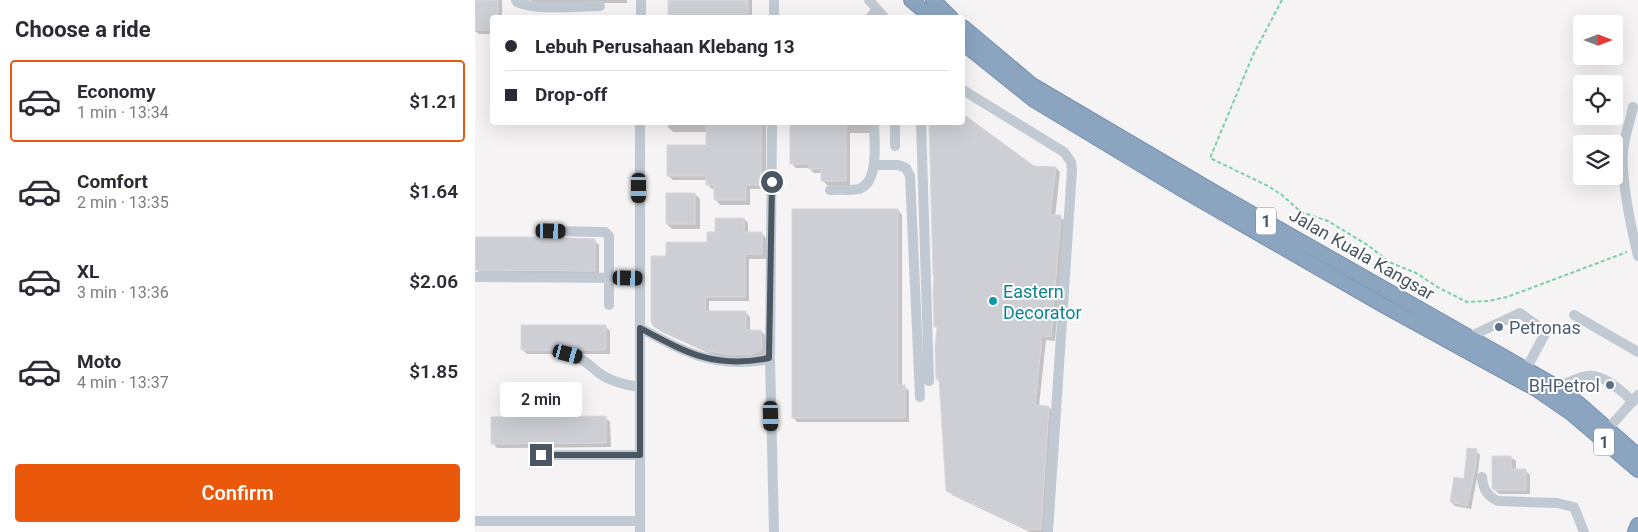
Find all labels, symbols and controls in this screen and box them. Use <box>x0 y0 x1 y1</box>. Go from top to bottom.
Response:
north arrow <box>1573 15 1623 65</box>
map controls <box>1573 15 1623 185</box>
text: Choose a ride <box>15 17 151 42</box>
text: Lebuh Perusahaan Klebang 13 <box>535 35 795 58</box>
button: locate <box>1573 75 1623 125</box>
icon: car <box>17 79 62 124</box>
text: Economy <box>77 80 156 103</box>
text: Drop-off <box>535 83 607 106</box>
text: $1.21 <box>409 90 458 113</box>
text: 1 min · 13:34 <box>77 103 169 122</box>
button: layers <box>1573 135 1623 185</box>
icon: car <box>17 169 62 214</box>
text: Comfort <box>77 170 148 193</box>
route start <box>761 171 783 193</box>
car <box>631 173 646 203</box>
text: $1.64 <box>409 180 458 203</box>
text: 2 min · 13:35 <box>77 193 169 212</box>
street label: Jalan Kuala Kangsar <box>1286 204 1438 304</box>
road number: 1 <box>1256 208 1276 235</box>
car <box>535 223 566 239</box>
icon: car <box>17 259 62 304</box>
text: XL <box>77 260 99 283</box>
text: $2.06 <box>409 270 458 293</box>
car <box>612 270 643 286</box>
place label: Eastern Decorator <box>1003 281 1082 323</box>
text: 3 min · 13:36 <box>77 283 169 302</box>
marker: Eastern Decorator <box>987 295 999 307</box>
place label: Petronas <box>1509 317 1581 338</box>
marker: Petronas <box>1493 321 1505 333</box>
car <box>551 343 584 365</box>
icon: car <box>17 349 62 394</box>
text: Moto <box>77 350 121 373</box>
text: $1.85 <box>409 360 458 383</box>
text: 4 min · 13:37 <box>77 373 169 392</box>
place label: BHPetrol <box>1529 375 1600 396</box>
marker: BHPetrol <box>1604 379 1616 391</box>
callout: 2 min <box>500 382 582 418</box>
text: 2 min <box>521 390 561 409</box>
car <box>763 401 778 431</box>
road number: 1 <box>1594 428 1614 456</box>
route end <box>530 444 552 466</box>
button: Confirm <box>15 464 460 522</box>

